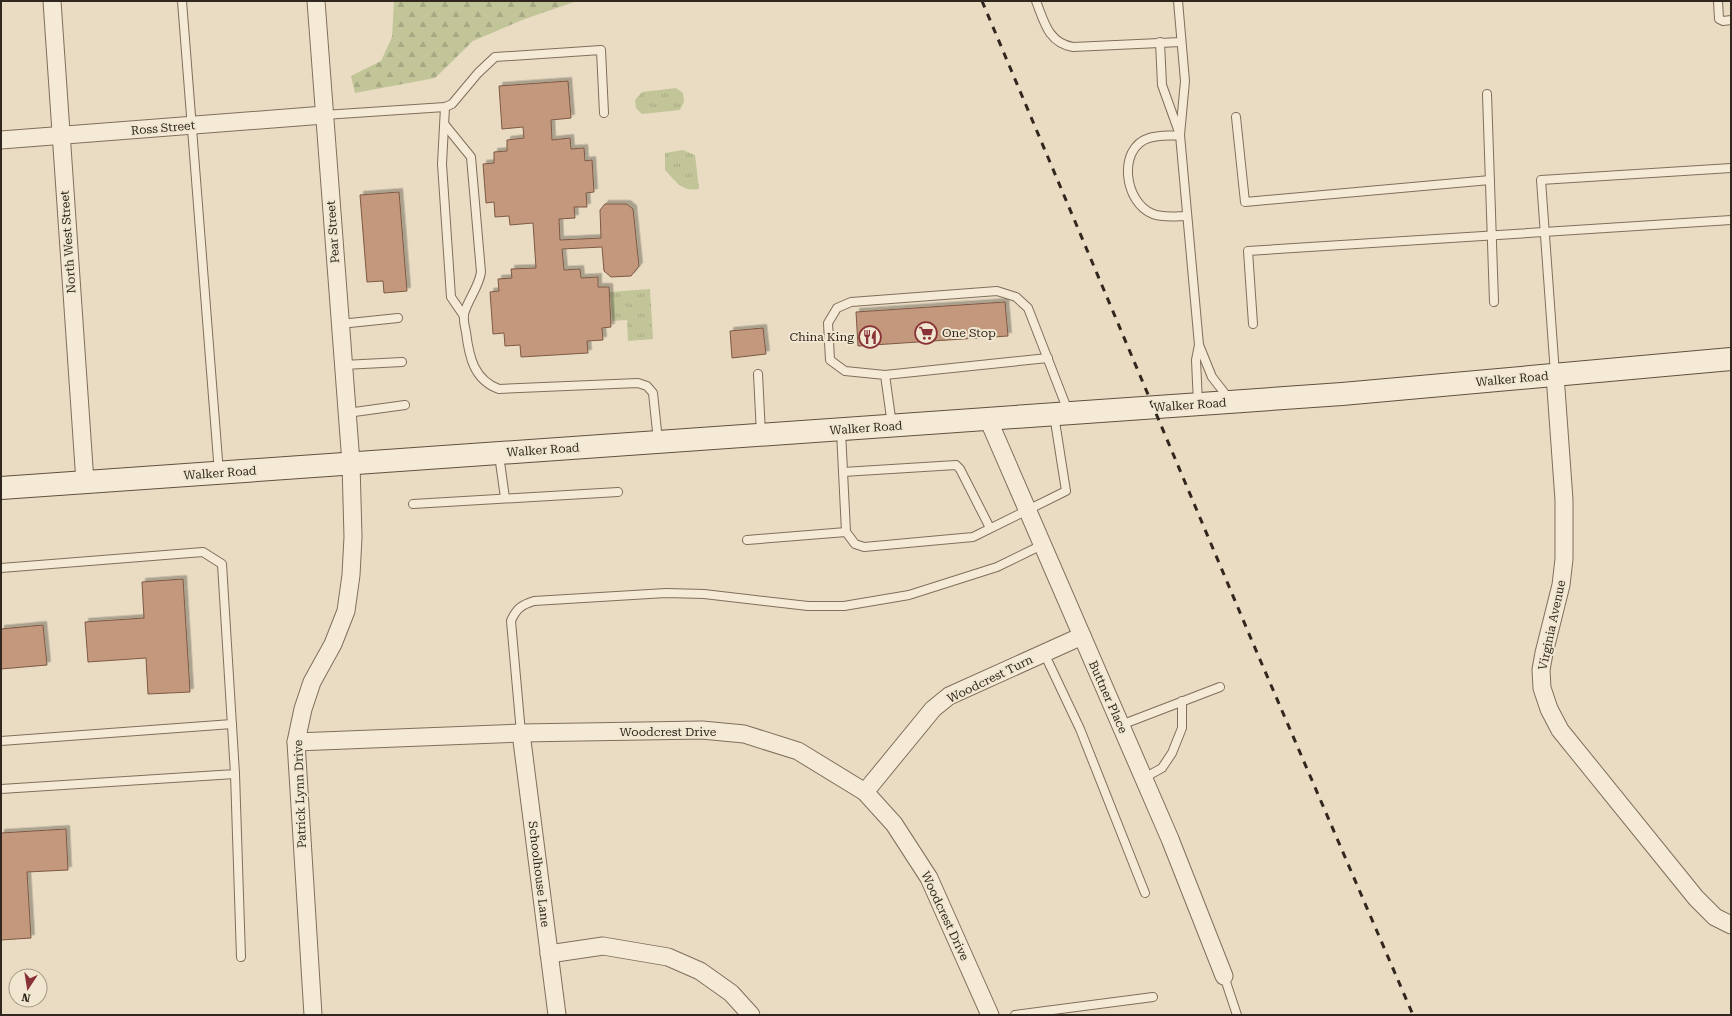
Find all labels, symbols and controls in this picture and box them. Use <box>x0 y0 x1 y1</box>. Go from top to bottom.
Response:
street label: Ross Street <box>130 118 196 138</box>
street label: North West Street <box>57 190 79 294</box>
street label: Pear Street <box>324 200 342 264</box>
supermarket icon: One Stop <box>913 320 939 346</box>
restaurant icon: China King <box>857 324 883 350</box>
place label: One Stop <box>942 326 996 340</box>
place label: China King <box>789 330 854 344</box>
street label: Walker Road <box>1475 369 1549 389</box>
street label: Walker Road <box>1153 395 1227 415</box>
street label: Walker Road <box>829 418 903 438</box>
street label: Walker Road <box>506 440 580 460</box>
street label: Walker Road <box>183 463 257 483</box>
street label: Virginia Avenue <box>1536 578 1568 671</box>
street label: Woodcrest Turn <box>945 652 1035 706</box>
street label: Buttner Place <box>1086 659 1130 736</box>
street label: Woodcrest Drive <box>620 725 717 739</box>
street label: Patrick Lynn Drive <box>291 739 309 848</box>
street label: Schoolhouse Lane <box>526 820 553 928</box>
street label: Woodcrest Drive <box>918 869 972 963</box>
north arrow <box>8 968 48 1008</box>
text: N <box>20 990 32 1005</box>

